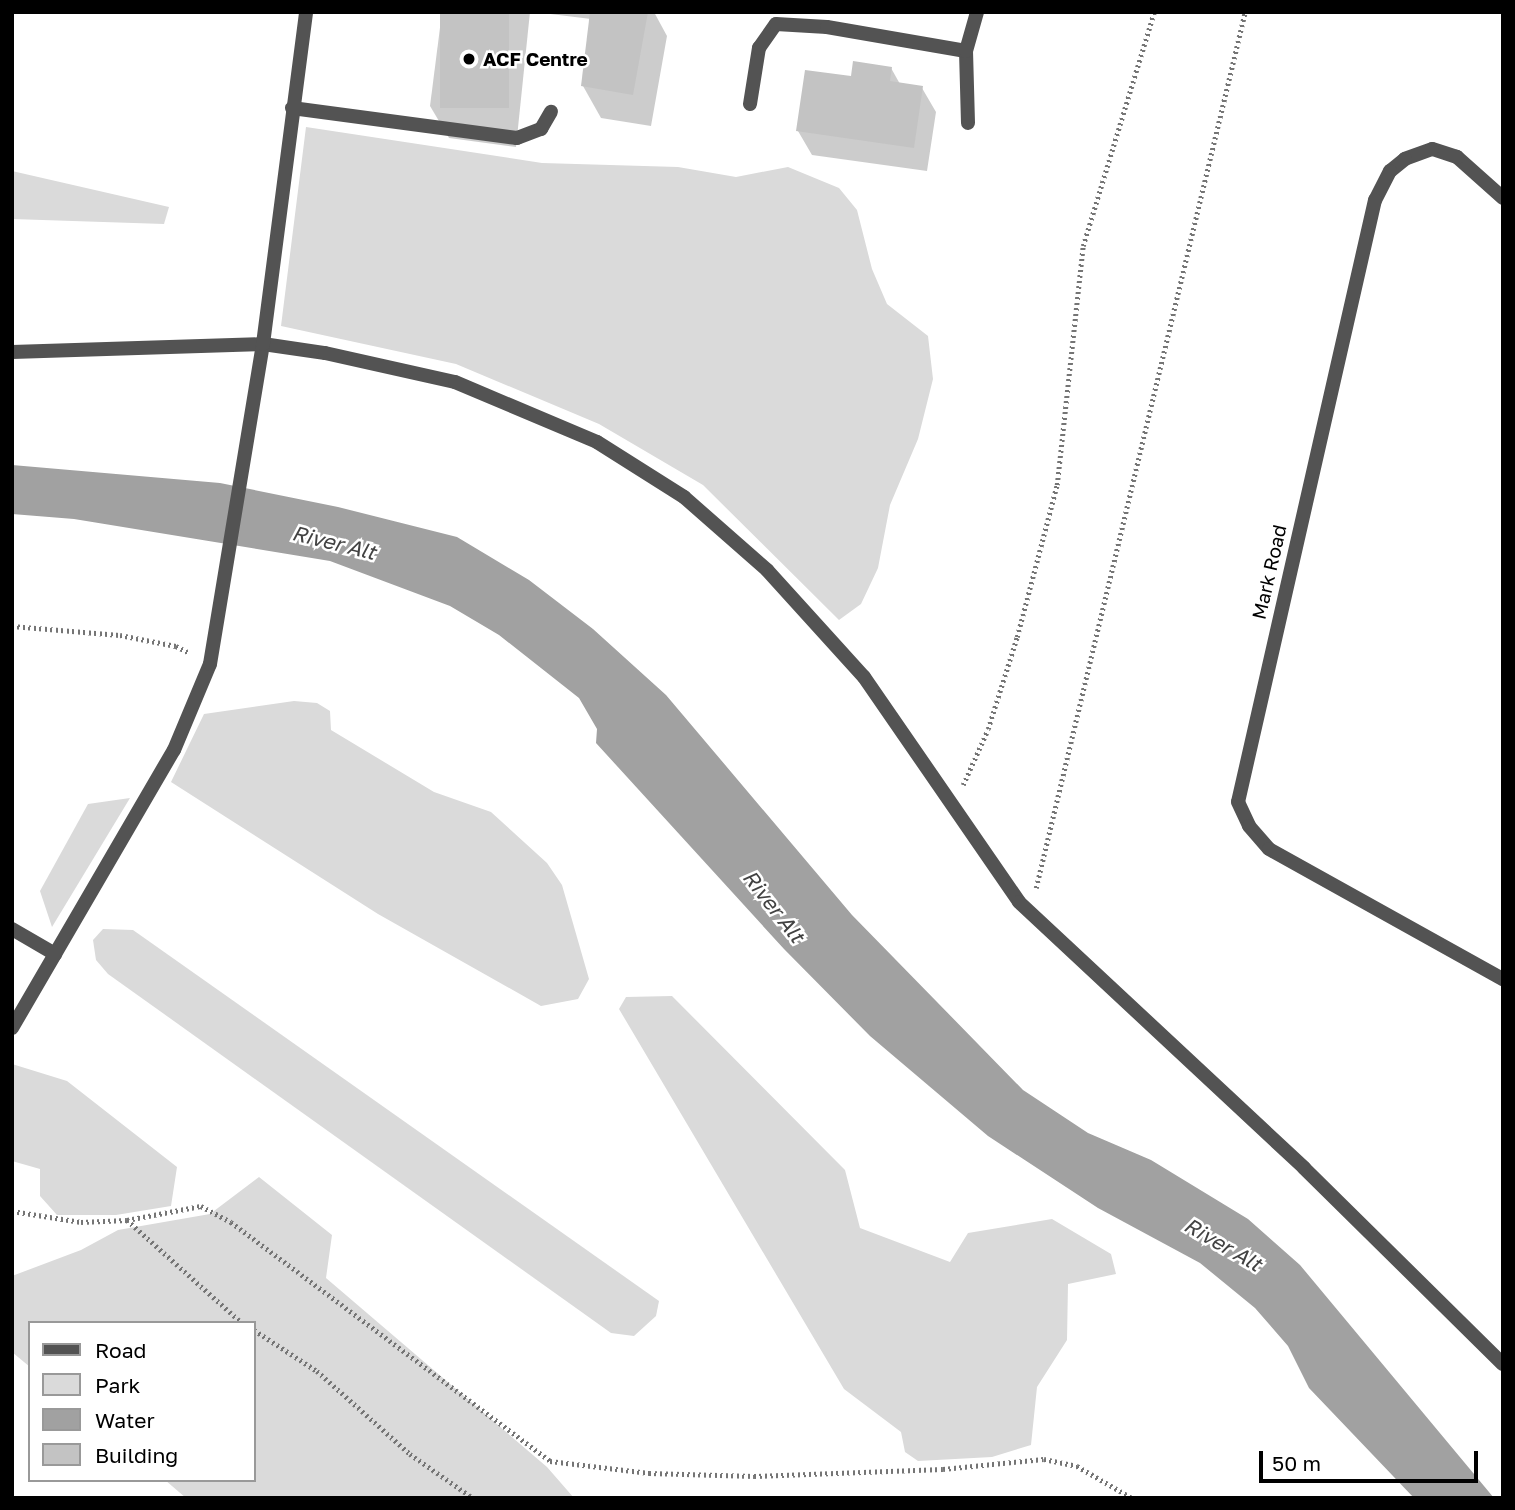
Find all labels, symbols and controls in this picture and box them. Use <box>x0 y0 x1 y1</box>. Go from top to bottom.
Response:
place label: ACF Centre <box>483 48 588 70</box>
marker: ACF Centre <box>461 51 477 67</box>
water label: River Alt <box>290 519 378 565</box>
street label: Mark Road <box>1247 522 1291 622</box>
water label: River Alt <box>738 865 810 947</box>
water label: River Alt <box>1180 1212 1266 1276</box>
legend <box>28 1321 256 1482</box>
text: Road <box>95 1337 146 1363</box>
text: Park <box>95 1372 140 1398</box>
text: Water <box>95 1407 155 1433</box>
scale bar <box>1263 1436 1482 1480</box>
text: Building <box>95 1442 178 1468</box>
text: 50 m <box>1272 1450 1321 1476</box>

